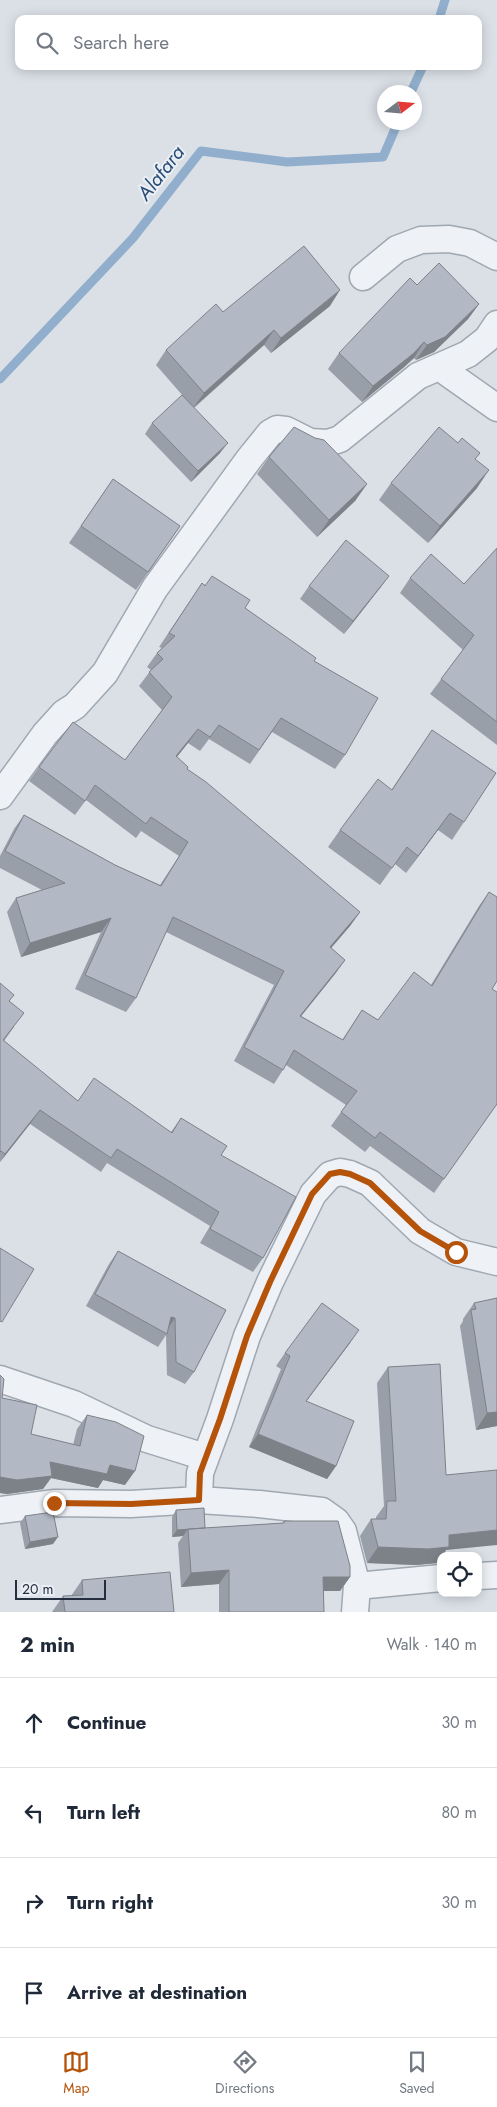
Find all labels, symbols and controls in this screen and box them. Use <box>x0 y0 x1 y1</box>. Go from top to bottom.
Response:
search box <box>15 15 482 70</box>
icon: search <box>33 29 61 57</box>
text: Search here <box>73 29 169 56</box>
north arrow <box>377 85 422 130</box>
water label: Alafara <box>130 139 192 207</box>
route start <box>445 1241 468 1264</box>
route end <box>43 1492 66 1515</box>
map controls <box>437 1552 482 1597</box>
button: locate <box>437 1552 482 1597</box>
scale bar <box>15 1577 106 1600</box>
text: 20 m <box>22 1579 54 1599</box>
text: 2 min <box>20 1630 75 1660</box>
text: Walk · 140 m <box>387 1633 477 1656</box>
icon: ahead <box>20 1709 48 1737</box>
text: Continue <box>67 1709 146 1736</box>
text: 30 m <box>441 1711 477 1734</box>
icon: left <box>20 1799 48 1827</box>
text: Turn left <box>67 1799 140 1826</box>
text: 80 m <box>441 1801 477 1824</box>
icon: right <box>20 1889 48 1917</box>
text: Turn right <box>67 1889 153 1916</box>
text: 30 m <box>441 1891 477 1914</box>
icon: arrive <box>20 1979 48 2007</box>
text: Arrive at destination <box>67 1979 247 2006</box>
tab: Map <box>62 2048 90 2098</box>
tab: Directions <box>215 2048 274 2098</box>
tab: Saved <box>399 2048 435 2098</box>

